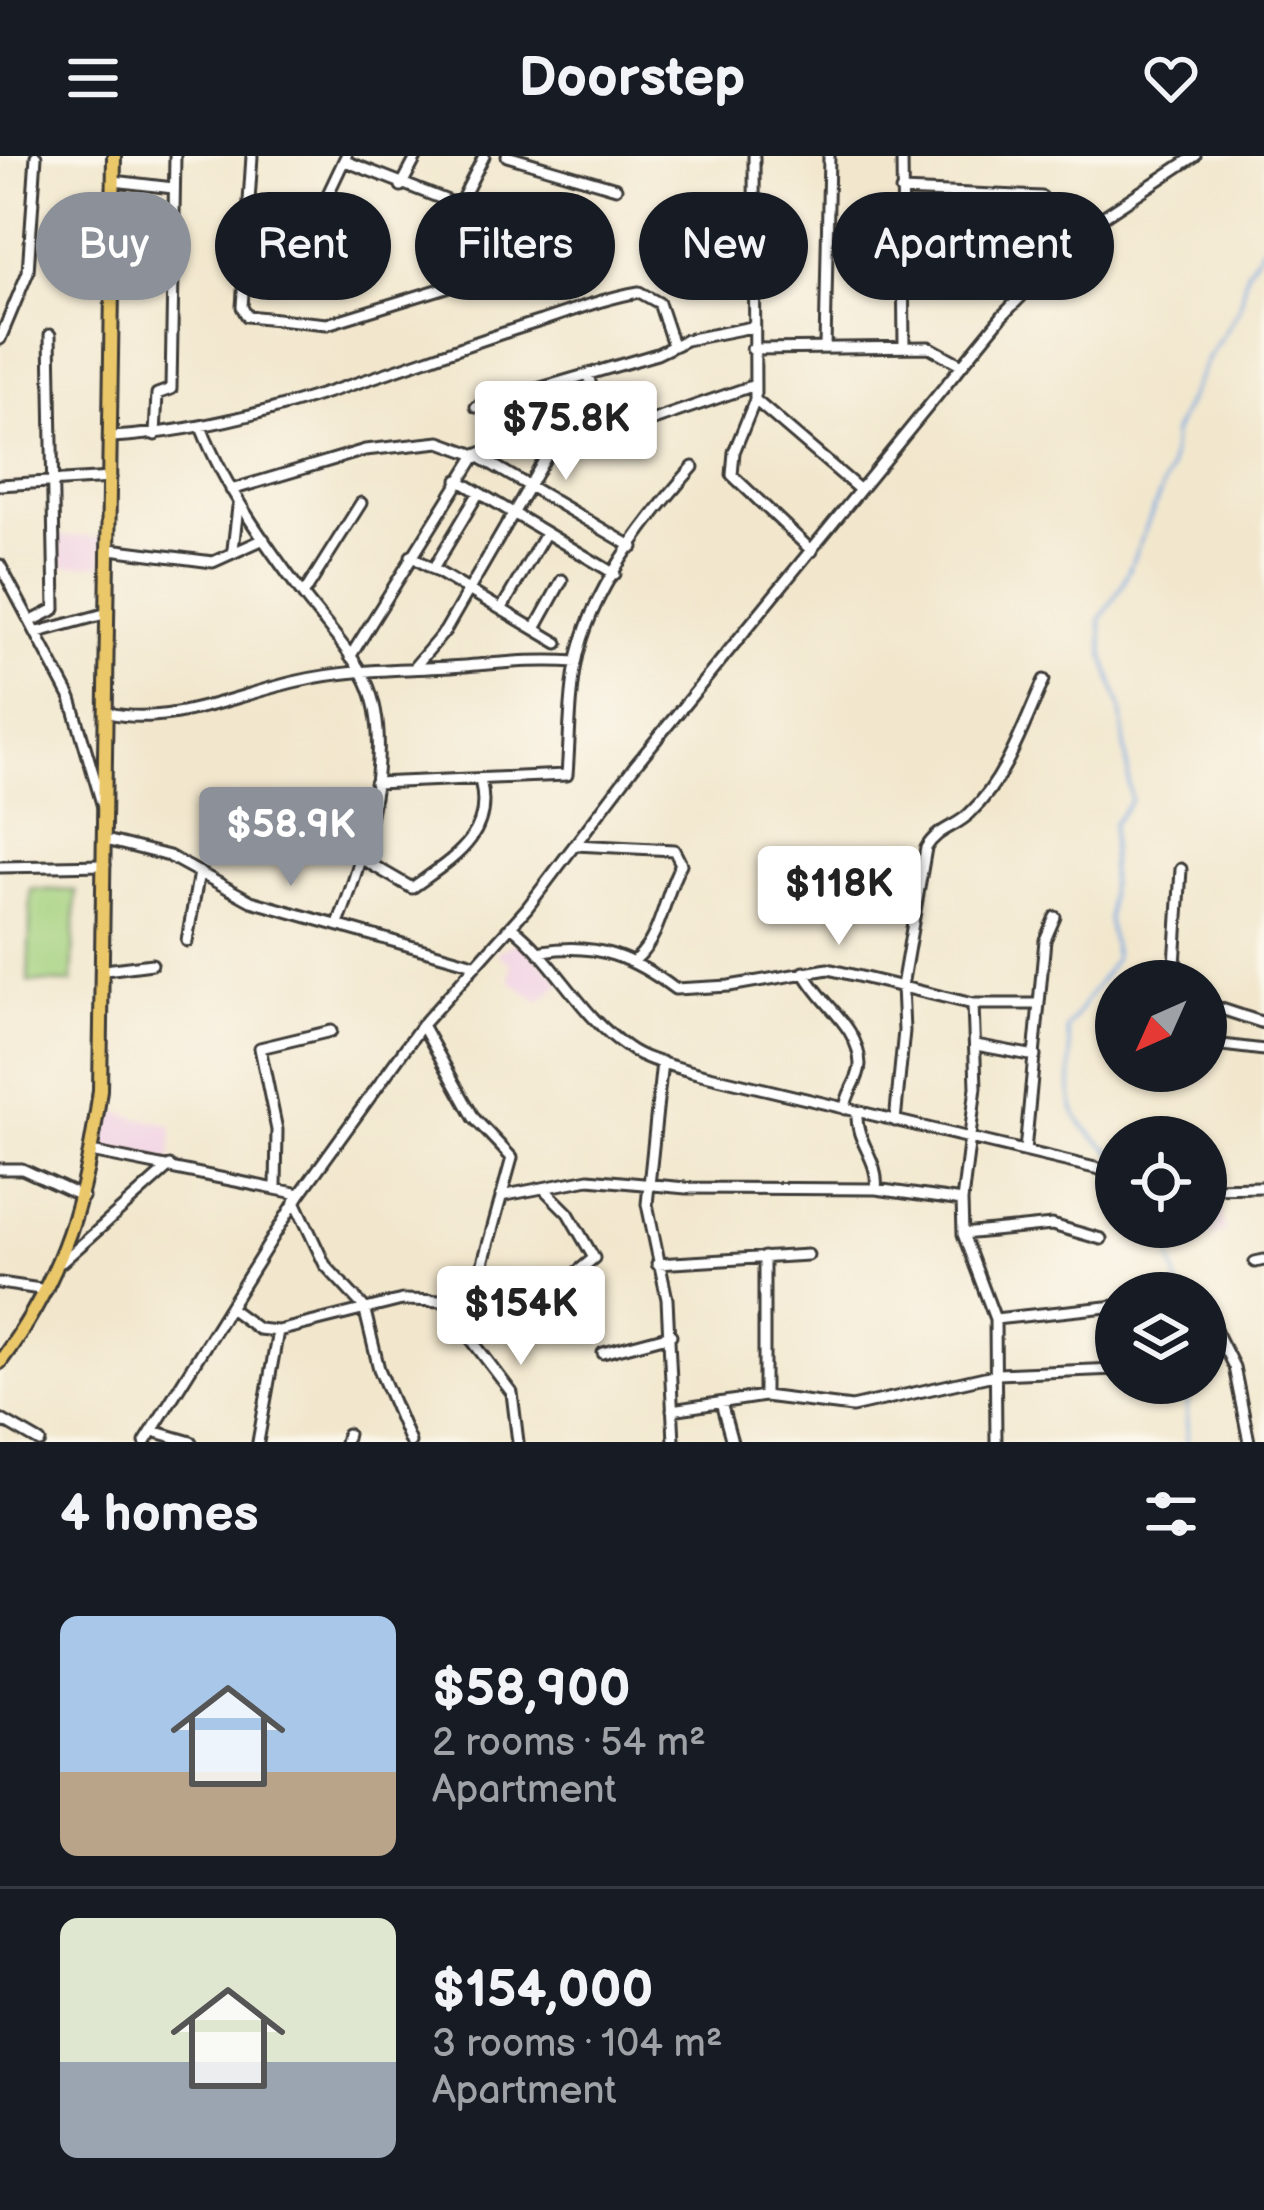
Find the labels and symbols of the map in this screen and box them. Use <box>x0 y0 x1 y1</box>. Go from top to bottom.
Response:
pin: $75.8K <box>468 381 664 483</box>
pin: $58.9K <box>193 787 389 889</box>
pin: $118K <box>755 846 923 948</box>
north arrow <box>1095 960 1227 1092</box>
pin: $154K <box>437 1266 605 1368</box>

